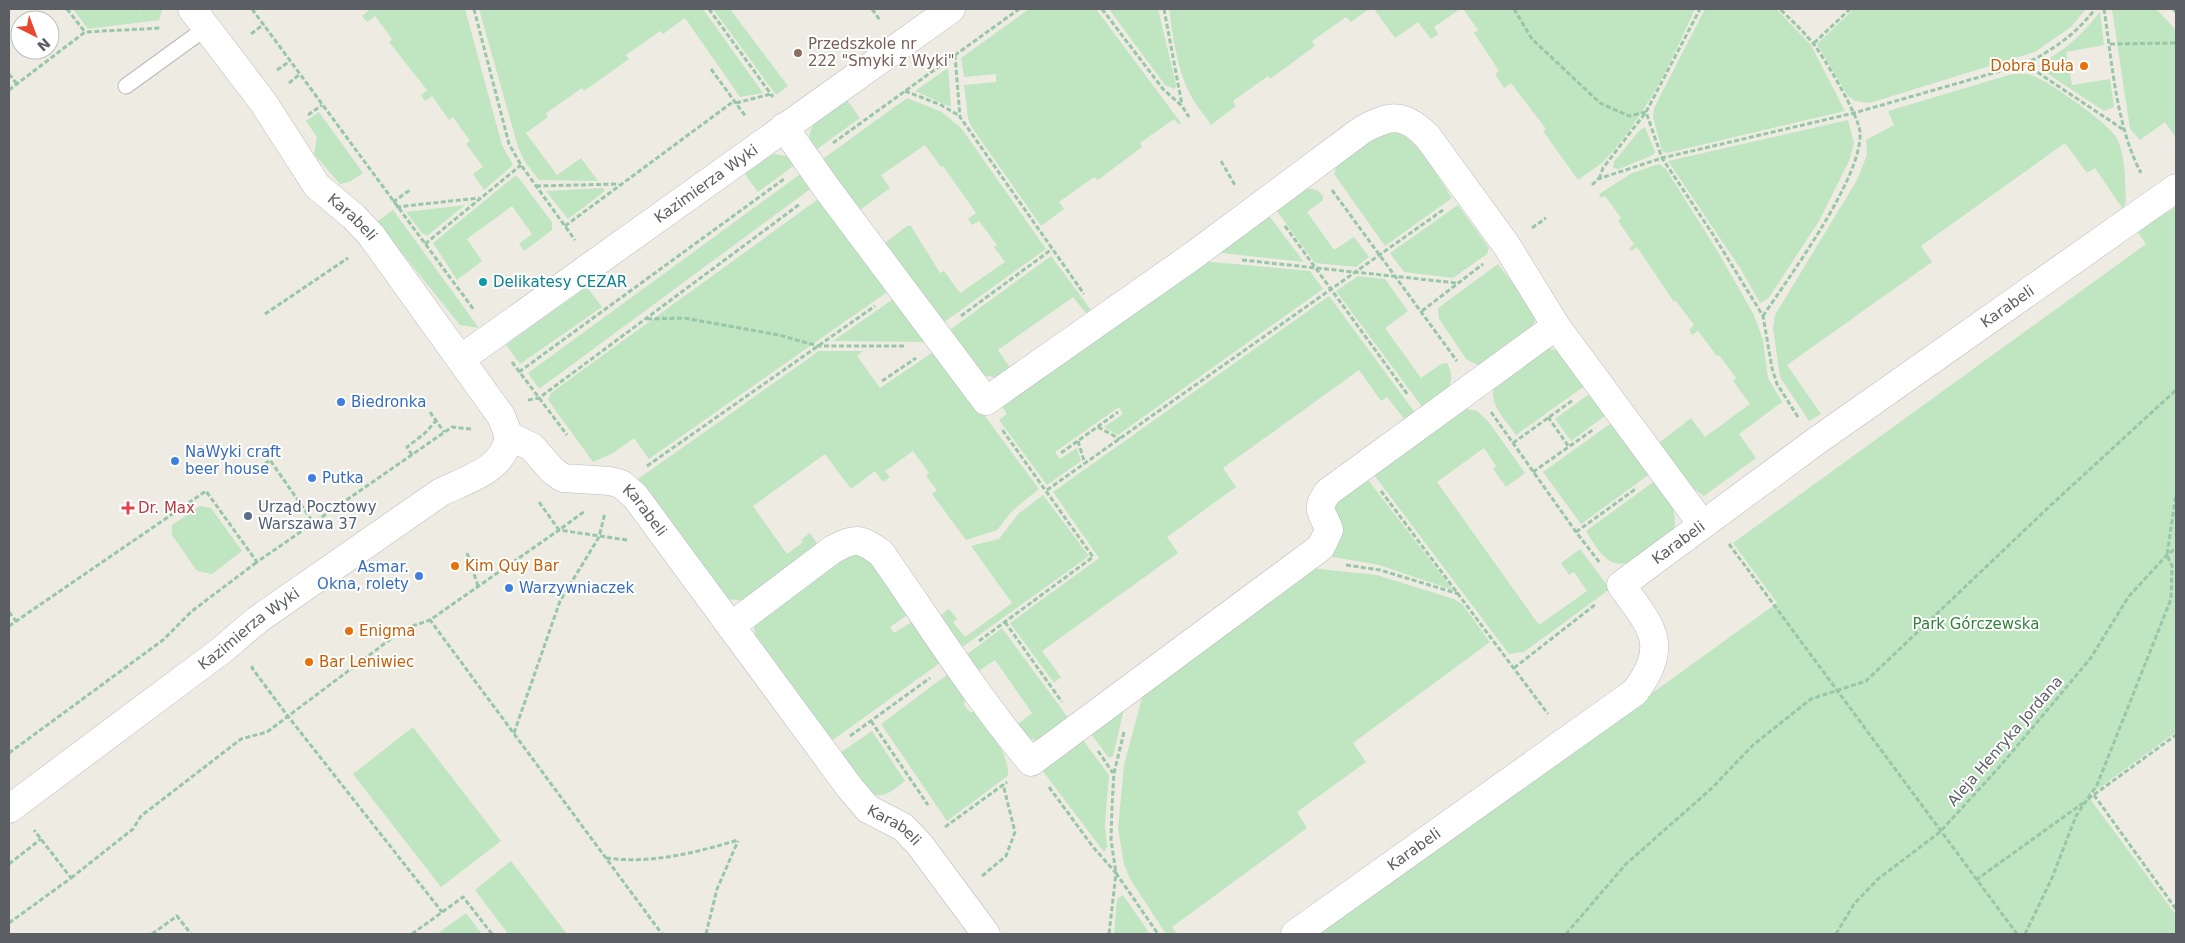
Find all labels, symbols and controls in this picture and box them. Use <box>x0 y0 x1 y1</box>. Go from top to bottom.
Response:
north arrow <box>10 10 60 60</box>
text: N <box>34 35 53 55</box>
place label: Przedszkole nr 222 "Smyki z Wyki" <box>808 35 955 70</box>
marker: Przedszkole nr 222 "Smyki z Wyki" <box>792 47 804 59</box>
place label: Dobra Buła <box>1990 57 2074 75</box>
marker: Dobra Buła <box>2078 60 2090 72</box>
street label: Kazimierza Wyki <box>651 141 762 227</box>
street label: Karabeli <box>324 190 381 244</box>
place label: Delikatesy CEZAR <box>493 273 627 291</box>
marker: Delikatesy CEZAR <box>477 276 489 288</box>
street label: Karabeli <box>1977 282 2038 332</box>
place label: Biedronka <box>351 393 426 411</box>
marker: Biedronka <box>335 396 347 408</box>
place label: NaWyki craft beer house <box>185 443 281 478</box>
marker: NaWyki craft beer house <box>169 455 181 467</box>
place label: Putka <box>322 469 364 487</box>
marker: Putka <box>306 472 318 484</box>
street label: Karabeli <box>619 480 671 540</box>
place label: Urząd Pocztowy Warszawa 37 <box>258 498 377 533</box>
place label: Dr. Max <box>138 499 195 517</box>
marker: Dr. Max <box>122 502 134 514</box>
marker: Urząd Pocztowy Warszawa 37 <box>242 510 254 522</box>
street label: Karabeli <box>1648 517 1708 568</box>
place label: Kim Quy Bar <box>465 557 560 575</box>
place label: Asmar. Okna, rolety <box>317 558 409 593</box>
marker: Kim Quy Bar <box>449 560 461 572</box>
marker: Asmar. Okna, rolety <box>413 570 425 582</box>
place label: Warzywniaczek <box>519 579 634 597</box>
marker: Warzywniaczek <box>503 582 515 594</box>
street label: Kazimierza Wyki <box>195 584 303 674</box>
park label: Park Górczewska <box>1913 615 2039 633</box>
place label: Enigma <box>359 622 415 640</box>
marker: Enigma <box>343 625 355 637</box>
place label: Bar Leniwiec <box>319 653 414 671</box>
marker: Bar Leniwiec <box>303 656 315 668</box>
street label: Aleja Henryka Jordana <box>1944 672 2066 810</box>
street label: Karabeli <box>864 801 925 849</box>
street label: Karabeli <box>1384 824 1444 874</box>

